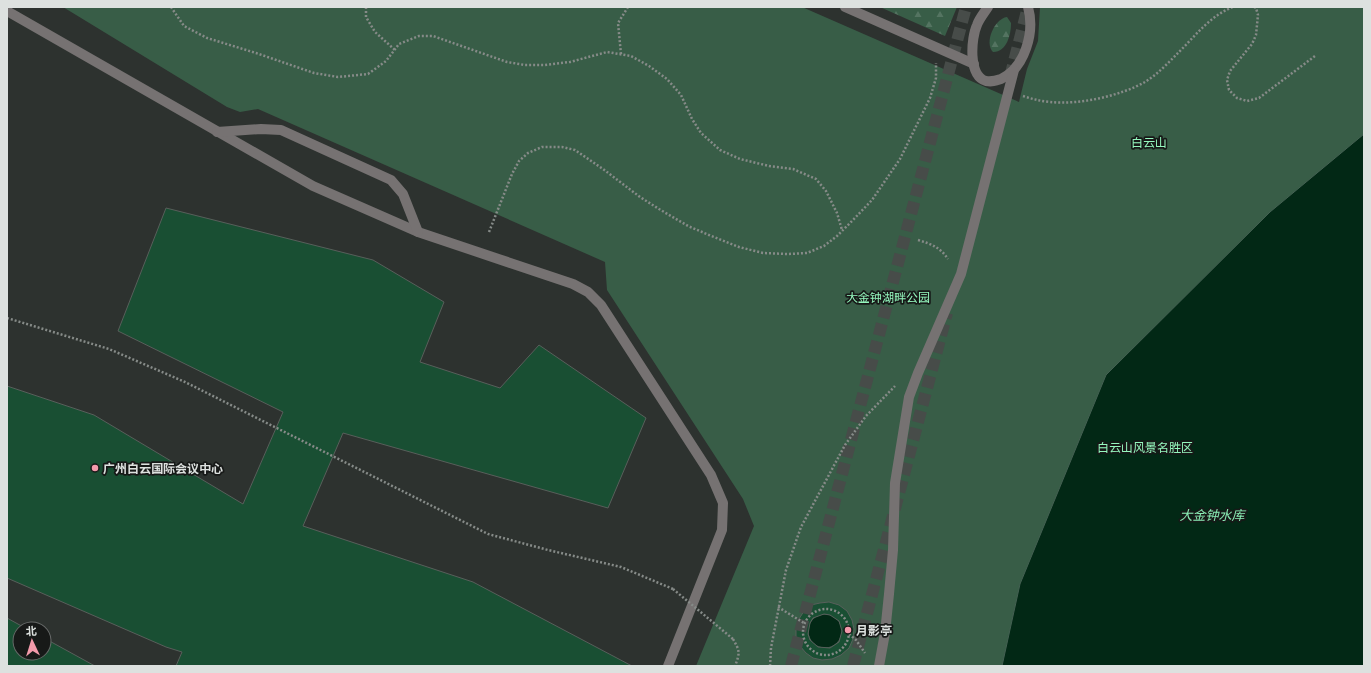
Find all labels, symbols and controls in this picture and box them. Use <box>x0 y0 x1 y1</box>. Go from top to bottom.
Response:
park label: 白云山 <box>1131 133 1167 152</box>
park label: 大金钟湖畔公园 <box>846 288 930 307</box>
park label: 白云山风景名胜区 <box>1097 438 1193 457</box>
place label: 广州白云国际会议中心 <box>103 459 223 478</box>
marker: 广州白云国际会议中心 <box>90 463 100 473</box>
water label: 大金钟水库 <box>1179 505 1246 525</box>
north arrow <box>12 621 52 661</box>
place label: 月影亭 <box>856 621 892 640</box>
text: 北 <box>25 623 37 639</box>
marker: 月影亭 <box>843 625 853 635</box>

